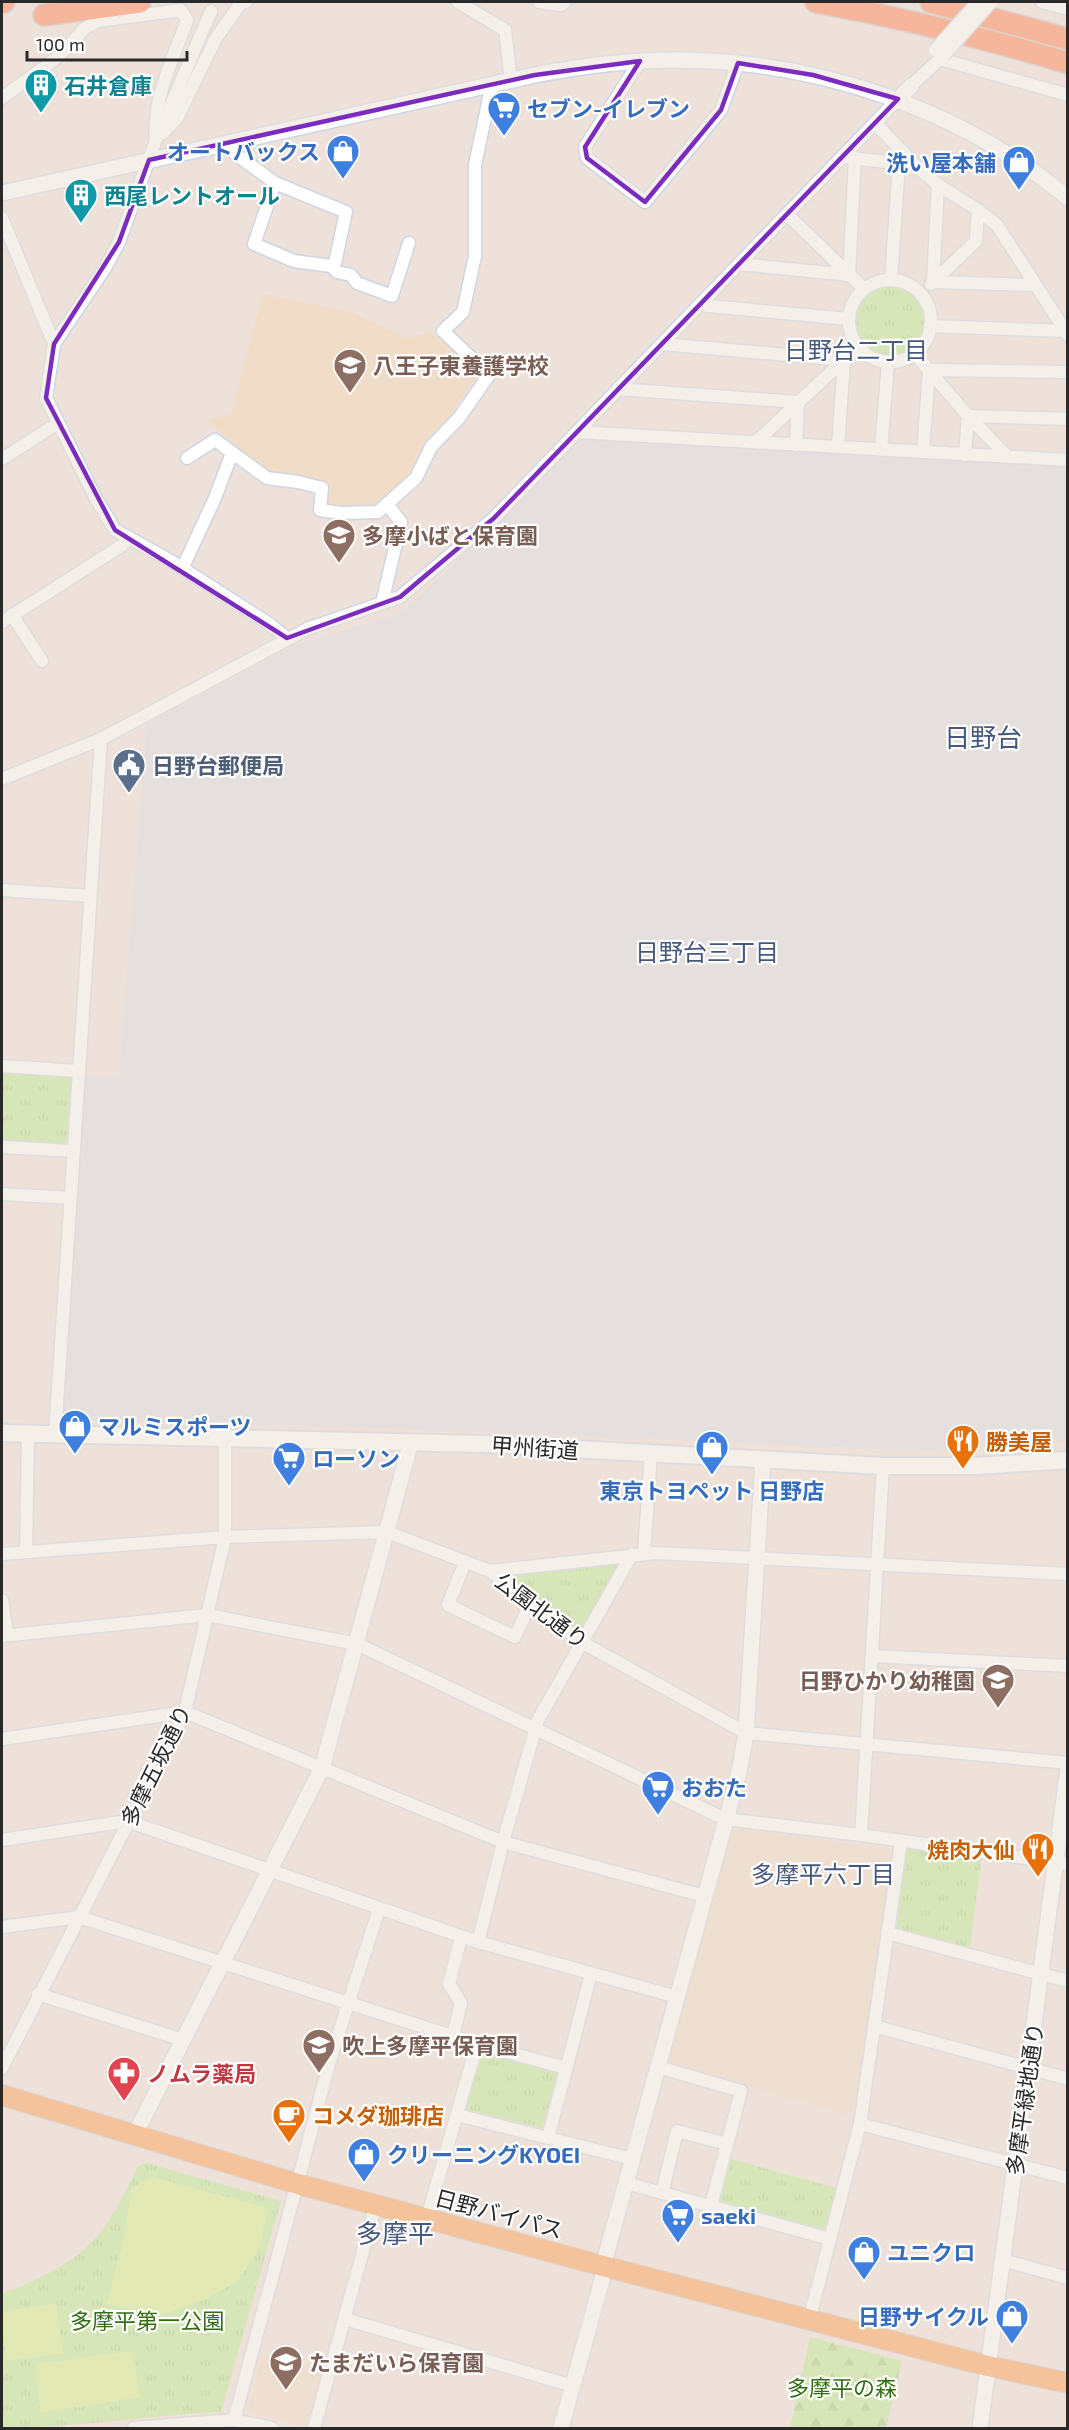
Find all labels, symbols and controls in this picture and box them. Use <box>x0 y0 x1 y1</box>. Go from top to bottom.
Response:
scale bar <box>27 24 188 62</box>
text: 100 m <box>36 33 85 55</box>
building icon: 石井倉庫 <box>23 67 59 114</box>
place label: 石井倉庫 <box>64 72 152 98</box>
supermarket icon: セブン-イレブン <box>486 90 522 137</box>
place label: セブン-イレブン <box>527 95 690 121</box>
shop icon: オートバックス <box>325 133 361 180</box>
place label: オートバックス <box>167 138 320 164</box>
shop icon: 洗い屋本舗 <box>1001 144 1037 191</box>
place label: 洗い屋本舗 <box>886 149 996 175</box>
building icon: 西尾レントオール <box>63 177 99 224</box>
place label: 西尾レントオール <box>104 182 280 208</box>
district label: 日野台二丁目 <box>784 335 928 364</box>
school or university icon: 八王子東養護学校 <box>332 347 368 394</box>
place label: 八王子東養護学校 <box>373 352 549 378</box>
school or university icon: 多摩小ばと保育園 <box>321 517 357 564</box>
place label: 多摩小ばと保育園 <box>362 522 538 548</box>
district label: 日野台 <box>944 721 1022 752</box>
public building icon: 日野台郵便局 <box>111 747 147 794</box>
place label: 日野台郵便局 <box>152 752 284 778</box>
district label: 日野台三丁目 <box>635 937 779 966</box>
shop icon: マルミスポーツ <box>57 1408 93 1455</box>
place label: マルミスポーツ <box>98 1413 252 1439</box>
restaurant icon: 勝美屋 <box>945 1423 981 1470</box>
place label: 勝美屋 <box>986 1428 1052 1454</box>
shop icon: 東京トヨペット 日野店 <box>694 1429 730 1476</box>
street label: 甲州街道 <box>490 1431 580 1463</box>
supermarket icon: ローソン <box>271 1440 307 1487</box>
place label: ローソン <box>312 1445 400 1471</box>
place label: 東京トヨペット 日野店 <box>600 1477 824 1503</box>
street label: 公園北通り <box>490 1567 594 1653</box>
school or university icon: 日野ひかり幼稚園 <box>980 1662 1016 1709</box>
place label: 日野ひかり幼稚園 <box>799 1667 975 1693</box>
street label: 多摩五坂通り <box>114 1700 196 1830</box>
supermarket icon: おおた <box>640 1769 676 1816</box>
place label: おおた <box>681 1774 747 1800</box>
restaurant icon: 焼肉大仙 <box>1020 1831 1056 1878</box>
place label: 焼肉大仙 <box>927 1836 1015 1862</box>
district label: 多摩平六丁目 <box>751 1859 895 1888</box>
street label: 多摩平緑地通り <box>1000 2021 1048 2177</box>
school or university icon: 吹上多摩平保育園 <box>301 2027 337 2074</box>
place label: 吹上多摩平保育園 <box>342 2032 518 2058</box>
pharmacy icon: ノムラ薬局 <box>106 2055 142 2102</box>
place label: ノムラ薬局 <box>147 2060 256 2086</box>
cafe icon: コメダ珈琲店 <box>271 2097 307 2144</box>
place label: コメダ珈琲店 <box>312 2102 444 2128</box>
shop icon: クリーニングKYOEI <box>346 2136 382 2183</box>
place label: クリーニングKYOEI <box>387 2141 580 2167</box>
street label: 日野バイパス <box>432 2183 566 2243</box>
supermarket icon: saeki <box>660 2197 696 2244</box>
place label: saeki <box>701 2202 756 2228</box>
district label: 多摩平 <box>356 2217 434 2248</box>
shop icon: ユニクロ <box>846 2234 882 2281</box>
place label: ユニクロ <box>887 2239 975 2265</box>
shop icon: 日野サイクル <box>994 2298 1030 2345</box>
place label: 日野サイクル <box>858 2303 989 2329</box>
park label: 多摩平第一公園 <box>70 2307 224 2333</box>
school or university icon: たまだいら保育園 <box>268 2344 304 2391</box>
place label: たまだいら保育園 <box>309 2349 484 2375</box>
park label: 多摩平の森 <box>787 2374 897 2400</box>

